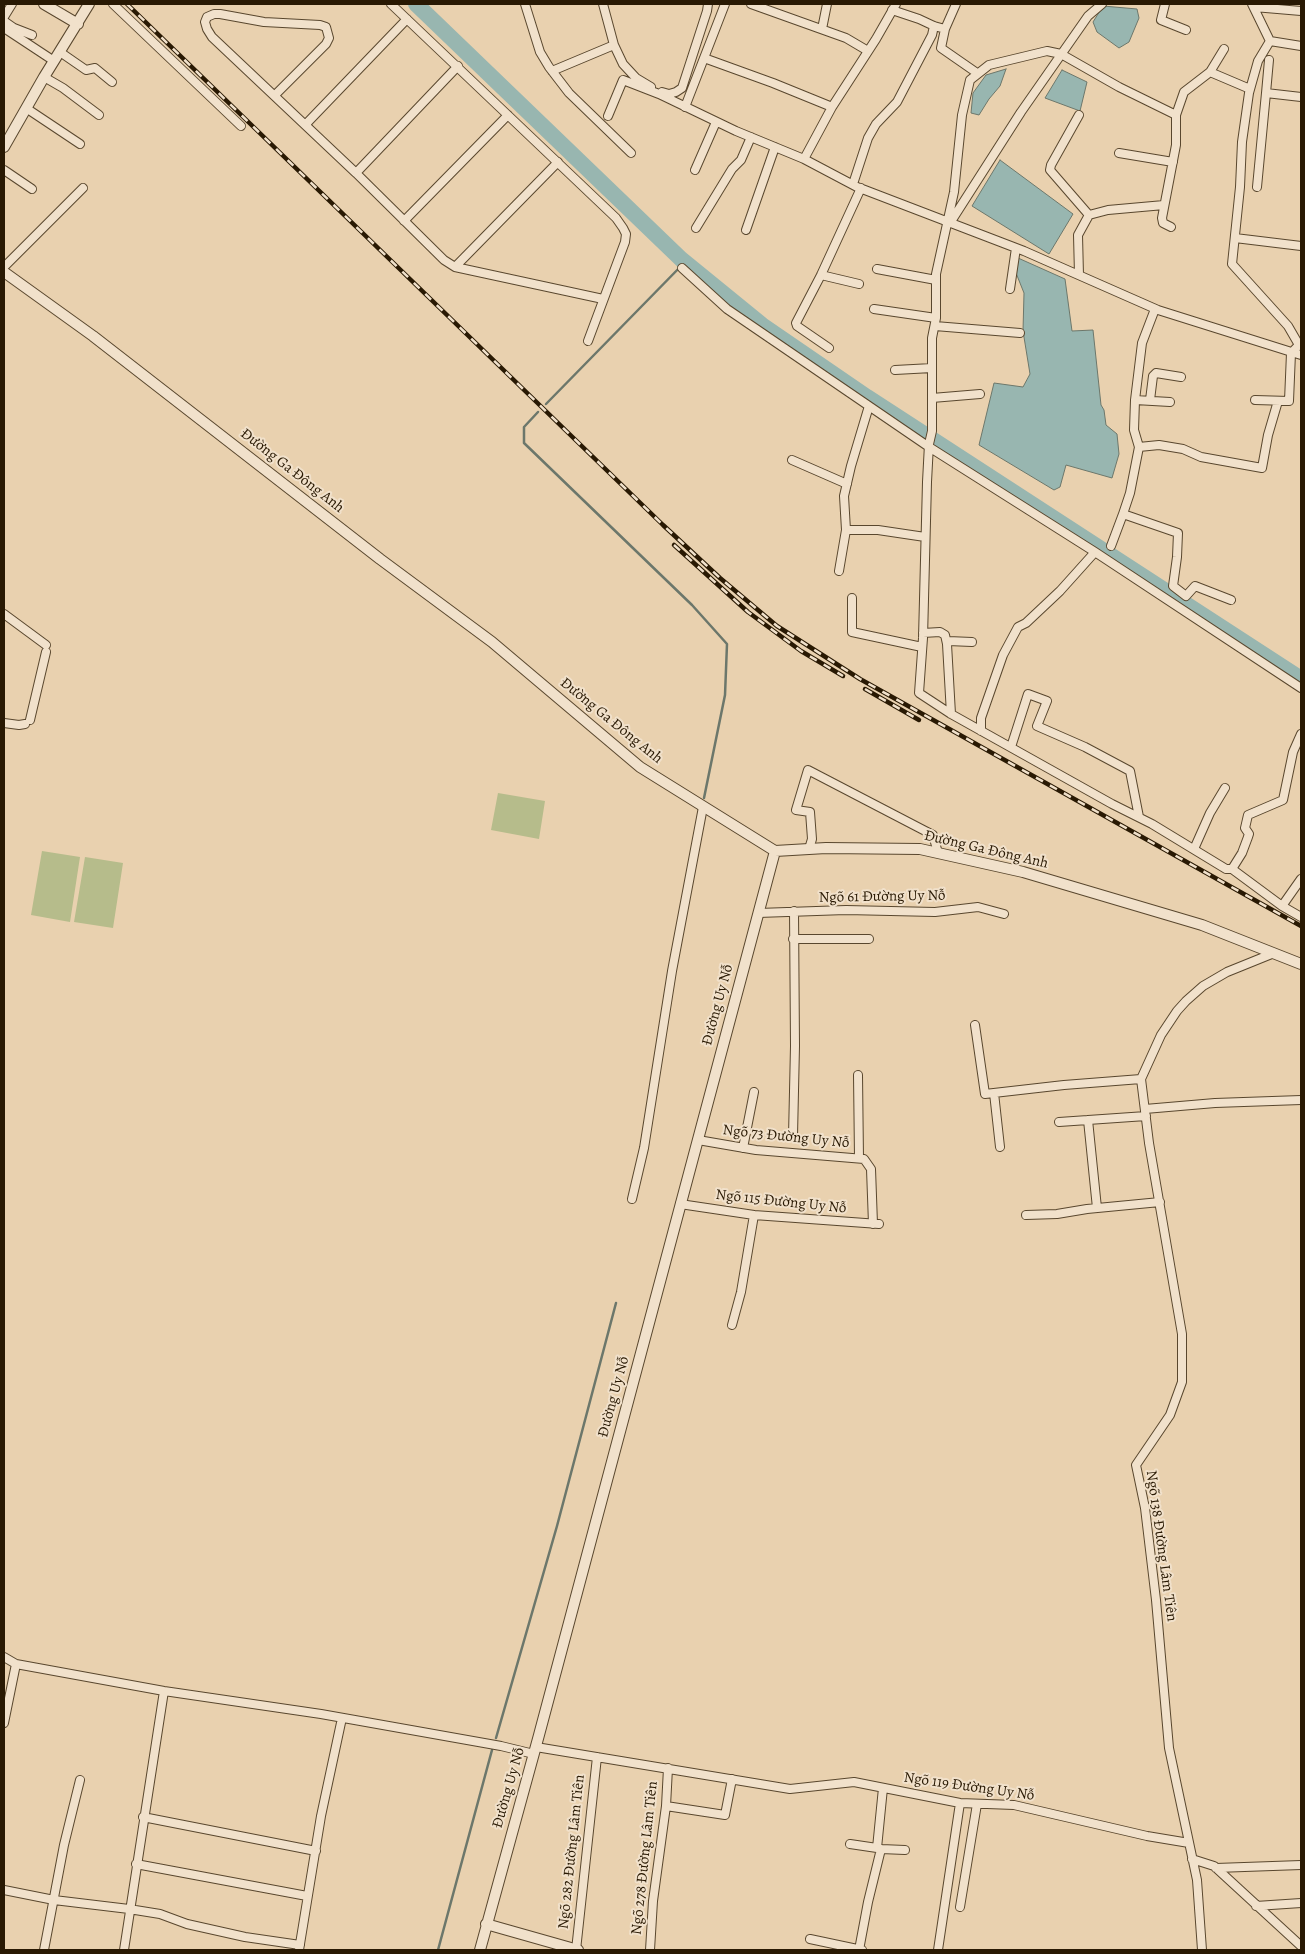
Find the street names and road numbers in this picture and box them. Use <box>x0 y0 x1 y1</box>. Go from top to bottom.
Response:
street label: Đường Ga Đông Anh <box>236 425 348 517</box>
street label: Đường Ga Đông Anh <box>556 674 666 768</box>
street label: Đường Ga Đông Anh <box>922 827 1050 873</box>
street label: Ngõ 61 Đường Uy Nỗ <box>818 887 946 907</box>
street label: Đường Uy Nỗ <box>699 962 737 1048</box>
street label: Ngõ 73 Đường Uy Nỗ <box>722 1121 850 1153</box>
street label: Ngõ 115 Đường Uy Nỗ <box>715 1186 847 1218</box>
street label: Đường Uy Nỗ <box>595 1354 633 1440</box>
street label: Ngõ 138 Đường Lâm Tiên <box>1141 1469 1181 1623</box>
street label: Đường Uy Nỗ <box>489 1745 529 1831</box>
street label: Ngõ 119 Đường Uy Nỗ <box>903 1769 1035 1805</box>
street label: Ngõ 282 Đường Lâm Tiên <box>555 1774 589 1930</box>
street label: Ngõ 278 Đường Lâm Tiên <box>628 1780 662 1936</box>

